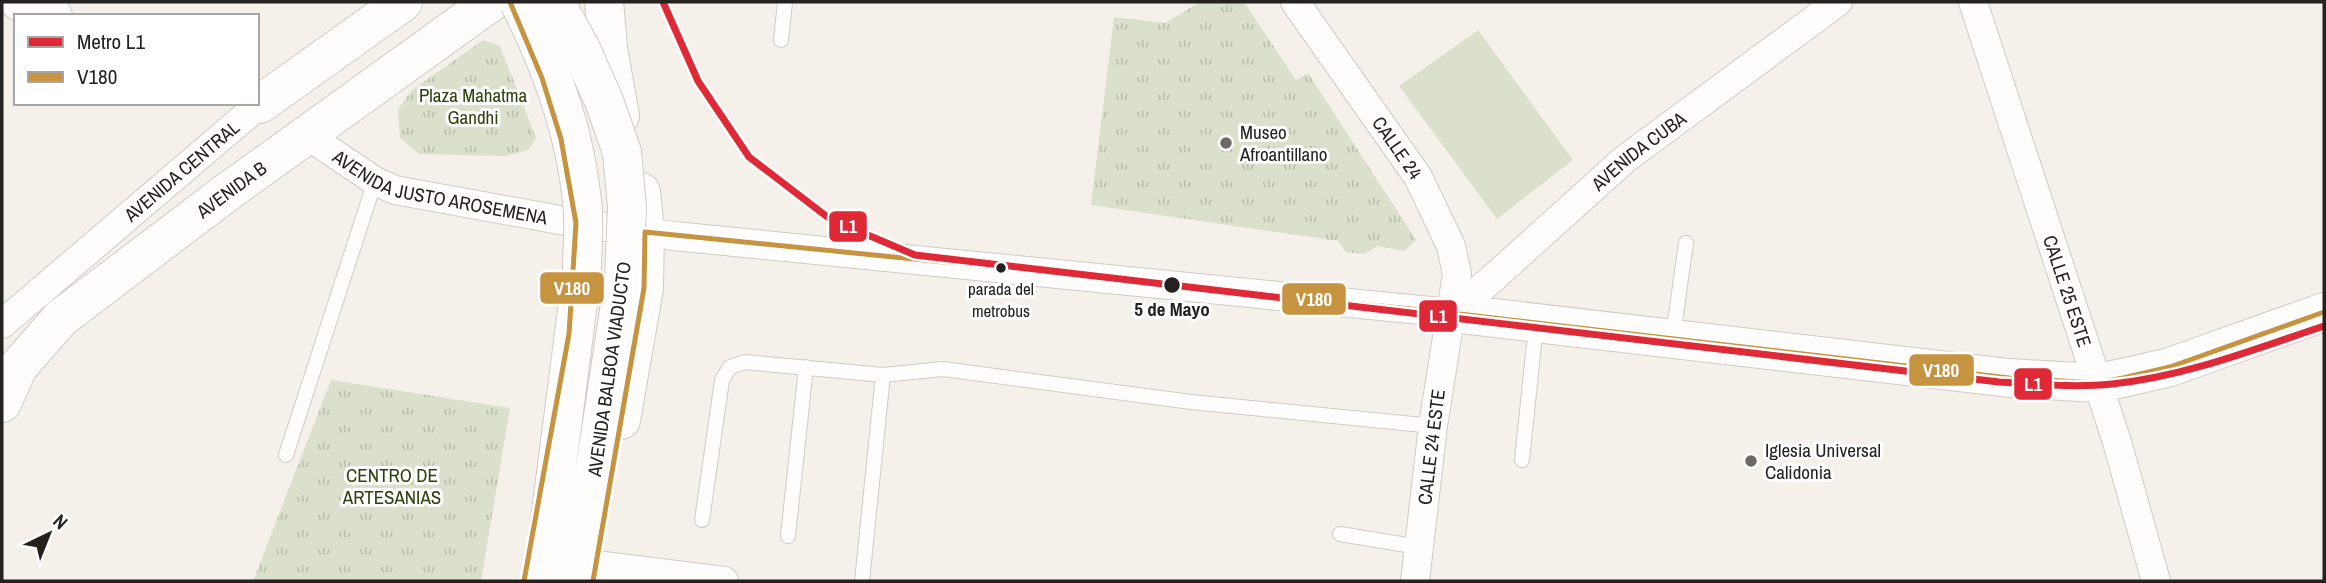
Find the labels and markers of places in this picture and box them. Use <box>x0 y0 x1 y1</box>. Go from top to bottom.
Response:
place label: Museo Afroantillano <box>1239 119 1327 167</box>
marker: Museo Afroantillano <box>1218 135 1234 151</box>
marker: parada del metrobus <box>994 261 1008 275</box>
marker: 5 de Mayo <box>1162 275 1182 295</box>
place label: parada del metrobus <box>968 277 1034 322</box>
place label: 5 de Mayo <box>1134 296 1210 322</box>
place label: Iglesia Universal Calidonia <box>1765 437 1881 485</box>
marker: Iglesia Universal Calidonia <box>1743 453 1759 469</box>

